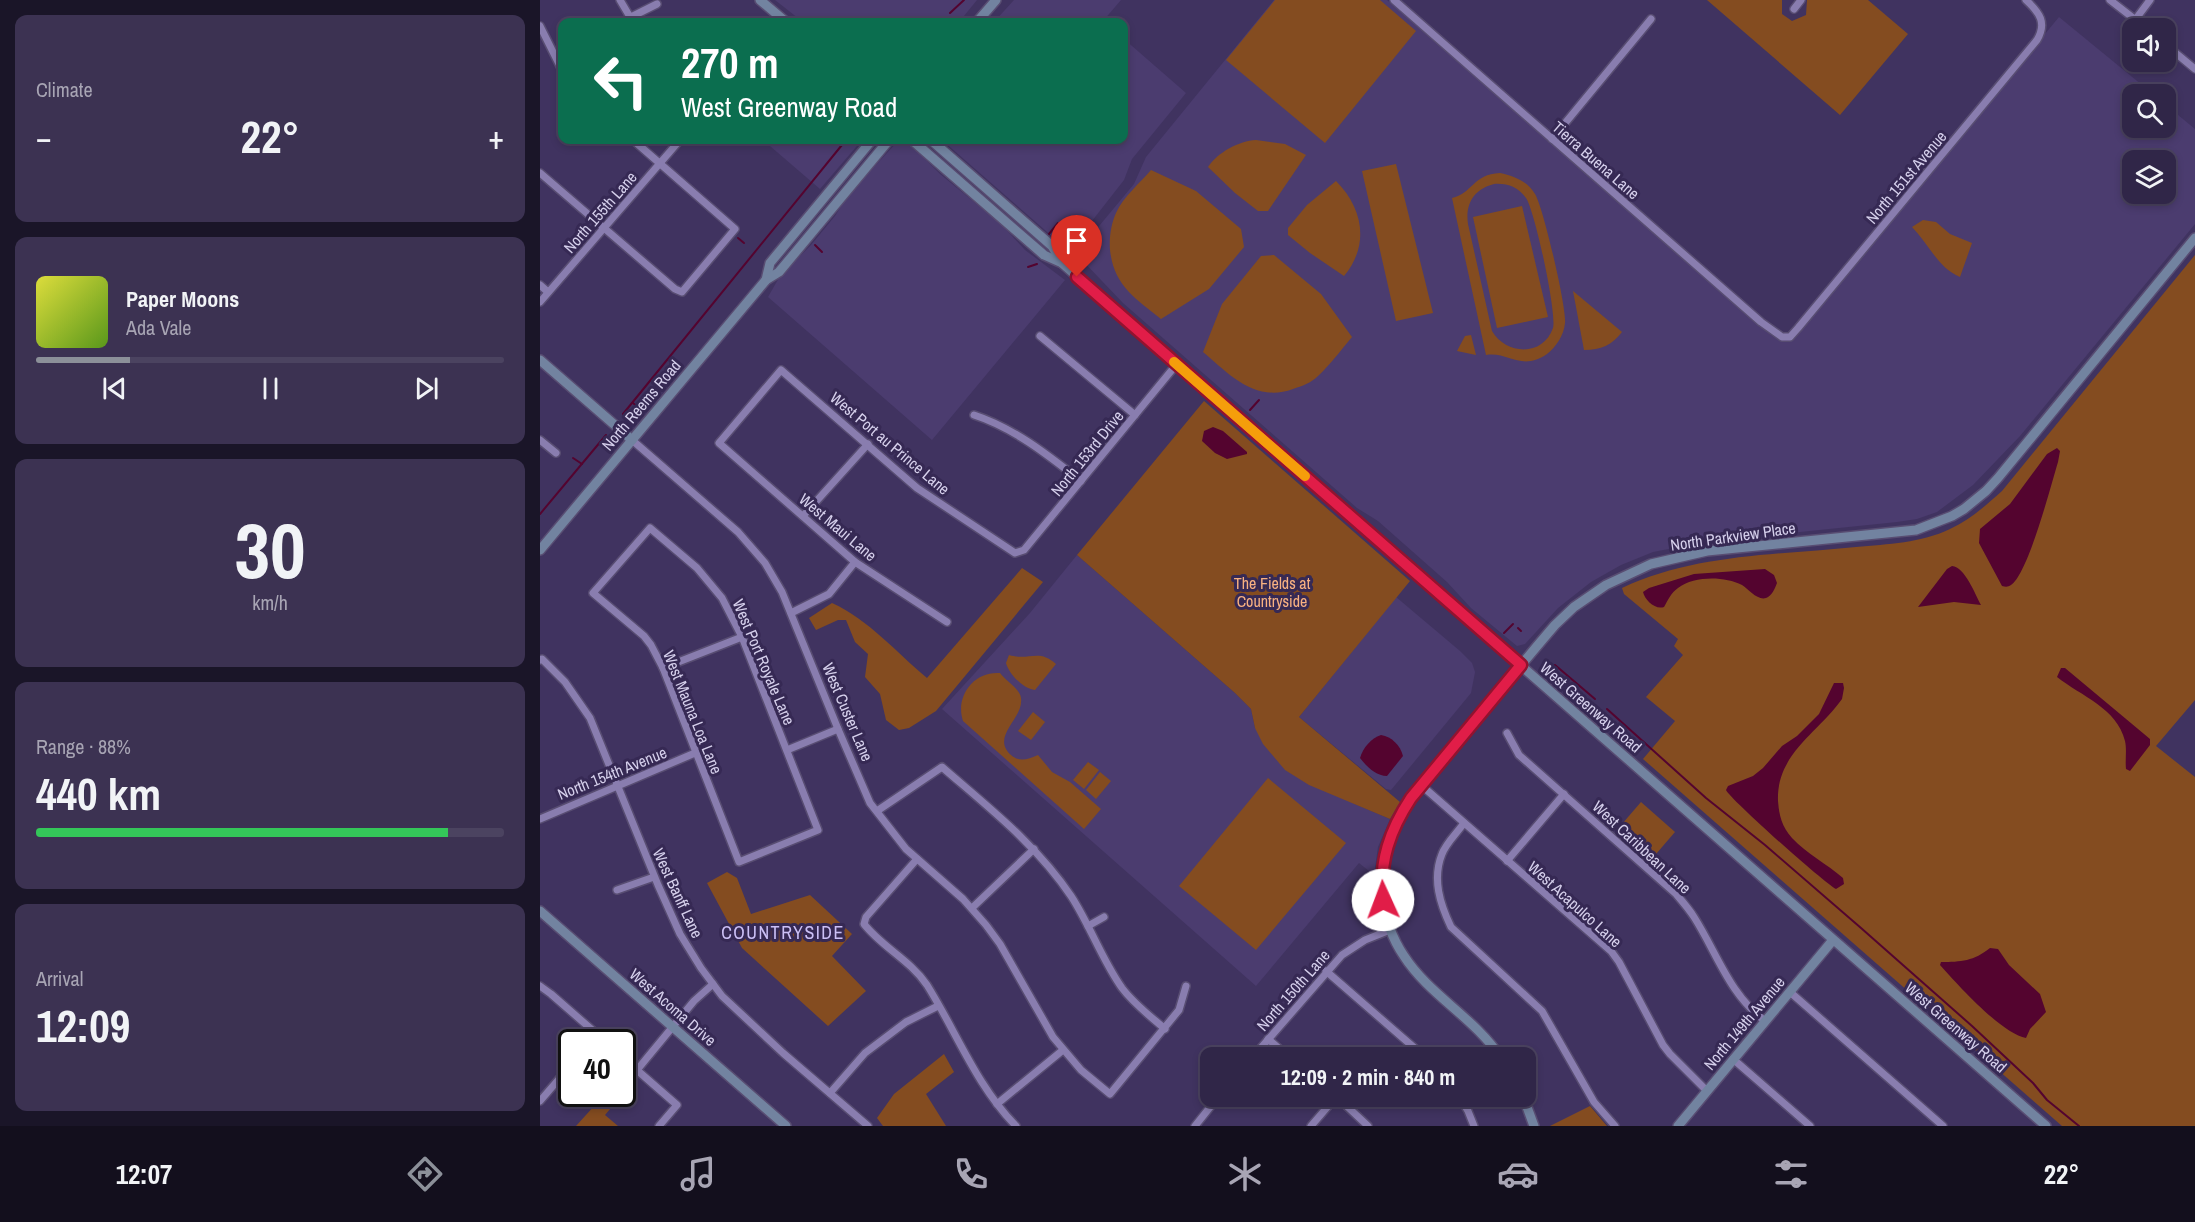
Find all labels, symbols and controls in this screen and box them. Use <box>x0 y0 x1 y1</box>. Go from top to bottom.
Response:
map controls <box>2122 18 2176 204</box>
button: sound <box>2122 18 2176 72</box>
text: 270 m <box>681 35 779 91</box>
icon: left <box>582 42 660 120</box>
text: Climate <box>36 76 93 103</box>
button: search <box>2122 84 2176 138</box>
text: West Greenway Road <box>681 89 897 125</box>
text: 22° <box>240 106 300 167</box>
text: − <box>36 115 52 159</box>
text: + <box>488 115 504 159</box>
street label: Tierra Buena Lane <box>1548 116 1644 204</box>
street label: North 151st Avenue <box>1861 126 1951 228</box>
button: layers <box>2122 150 2176 204</box>
street label: North 155th Lane <box>558 167 642 257</box>
pin <box>1051 215 1102 277</box>
icon: arrive <box>1060 224 1093 257</box>
text: Paper Moons <box>126 284 239 314</box>
text: Ada Vale <box>126 314 191 341</box>
street label: North Reems Road <box>596 355 686 455</box>
icon: previous <box>98 372 131 405</box>
icon: pause <box>254 372 287 405</box>
icon: next <box>410 372 443 405</box>
street label: West Port au Prince Lane <box>825 386 955 500</box>
street label: North 153rd Drive <box>1046 406 1128 500</box>
street label: West Maui Lane <box>794 488 882 566</box>
text: 30 <box>234 497 306 602</box>
street label: North Parkview Place <box>1669 516 1797 556</box>
park label: The Fields at Countryside <box>1234 572 1311 612</box>
text: km/h <box>252 589 288 616</box>
street label: West Port Royale Lane <box>728 596 800 728</box>
street label: West Mauna Loa Lane <box>658 647 728 777</box>
street label: West Greenway Road <box>1535 657 1647 757</box>
street label: West Custer Lane <box>817 659 879 765</box>
text: Range · 88% <box>36 733 131 760</box>
street label: North 154th Avenue <box>554 741 670 805</box>
text: 440 km <box>36 763 161 824</box>
street label: West Caribbean Lane <box>1588 796 1696 898</box>
street label: West Banff Lane <box>648 845 708 941</box>
street label: West Acapulco Lane <box>1523 856 1627 952</box>
position arrow <box>1351 868 1415 932</box>
district label: COUNTRYSIDE <box>721 920 845 945</box>
street label: North 150th Lane <box>1251 945 1335 1035</box>
street label: West Acoma Drive <box>625 963 721 1051</box>
text: Arrival <box>36 965 83 992</box>
street label: North 149th Avenue <box>1698 972 1790 1074</box>
street label: West Greenway Road <box>1900 977 2012 1077</box>
text: 12:09 <box>36 995 130 1056</box>
speed limit sign: 40 <box>558 1029 636 1107</box>
text: 12:09 · 2 min · 840 m <box>1281 1062 1455 1092</box>
icon: directions <box>404 1153 446 1195</box>
icon: music <box>677 1153 719 1195</box>
icon: phone <box>950 1153 992 1195</box>
icon: climate <box>1224 1153 1266 1195</box>
icon: car <box>1497 1153 1539 1195</box>
icon: filters <box>1770 1153 1812 1195</box>
text: 12:07 <box>116 1156 172 1192</box>
text: 22° <box>2044 1156 2079 1192</box>

